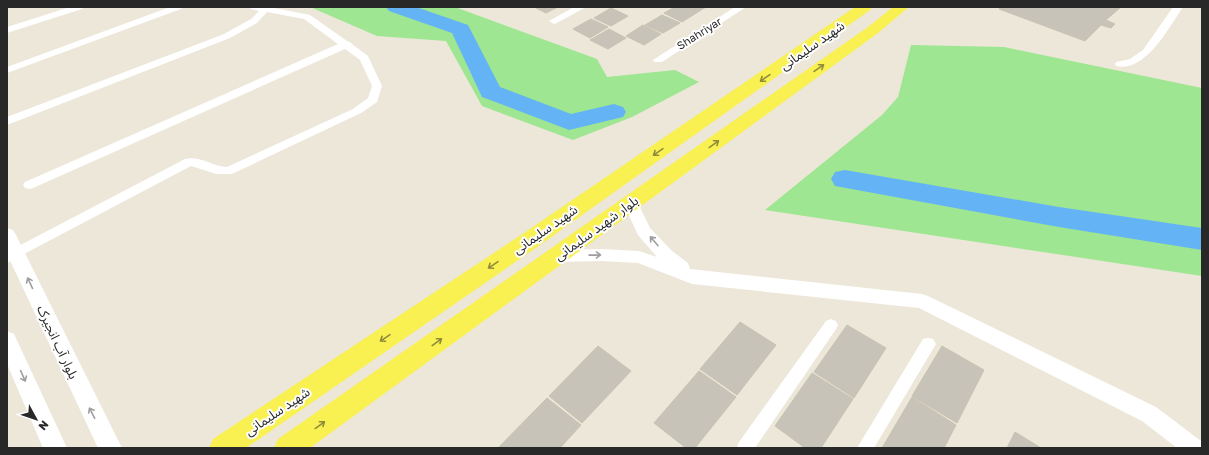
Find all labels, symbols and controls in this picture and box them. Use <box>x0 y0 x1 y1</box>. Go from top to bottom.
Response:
street label: Shahriyar <box>674 14 724 52</box>
street label: شهید سلیمانی <box>777 17 848 74</box>
one-way arrow <box>813 64 824 72</box>
one-way arrow <box>759 74 770 82</box>
one-way arrow <box>708 139 719 148</box>
one-way arrow <box>653 148 664 156</box>
street label: بلوار شهید سلیمانی <box>551 192 642 265</box>
street label: شهید سلیمانی <box>510 201 581 258</box>
one-way arrow <box>649 236 658 246</box>
one-way arrow <box>588 251 601 259</box>
one-way arrow <box>488 261 499 269</box>
one-way arrow <box>26 278 33 290</box>
street label: بلوار آب انجیرک <box>34 303 82 382</box>
one-way arrow <box>380 334 391 342</box>
one-way arrow <box>431 337 442 346</box>
one-way arrow <box>20 370 27 382</box>
street label: شهید سلیمانی <box>241 383 313 439</box>
north arrow <box>16 399 56 439</box>
one-way arrow <box>88 407 95 419</box>
text: N <box>36 418 52 433</box>
one-way arrow <box>314 421 325 429</box>

